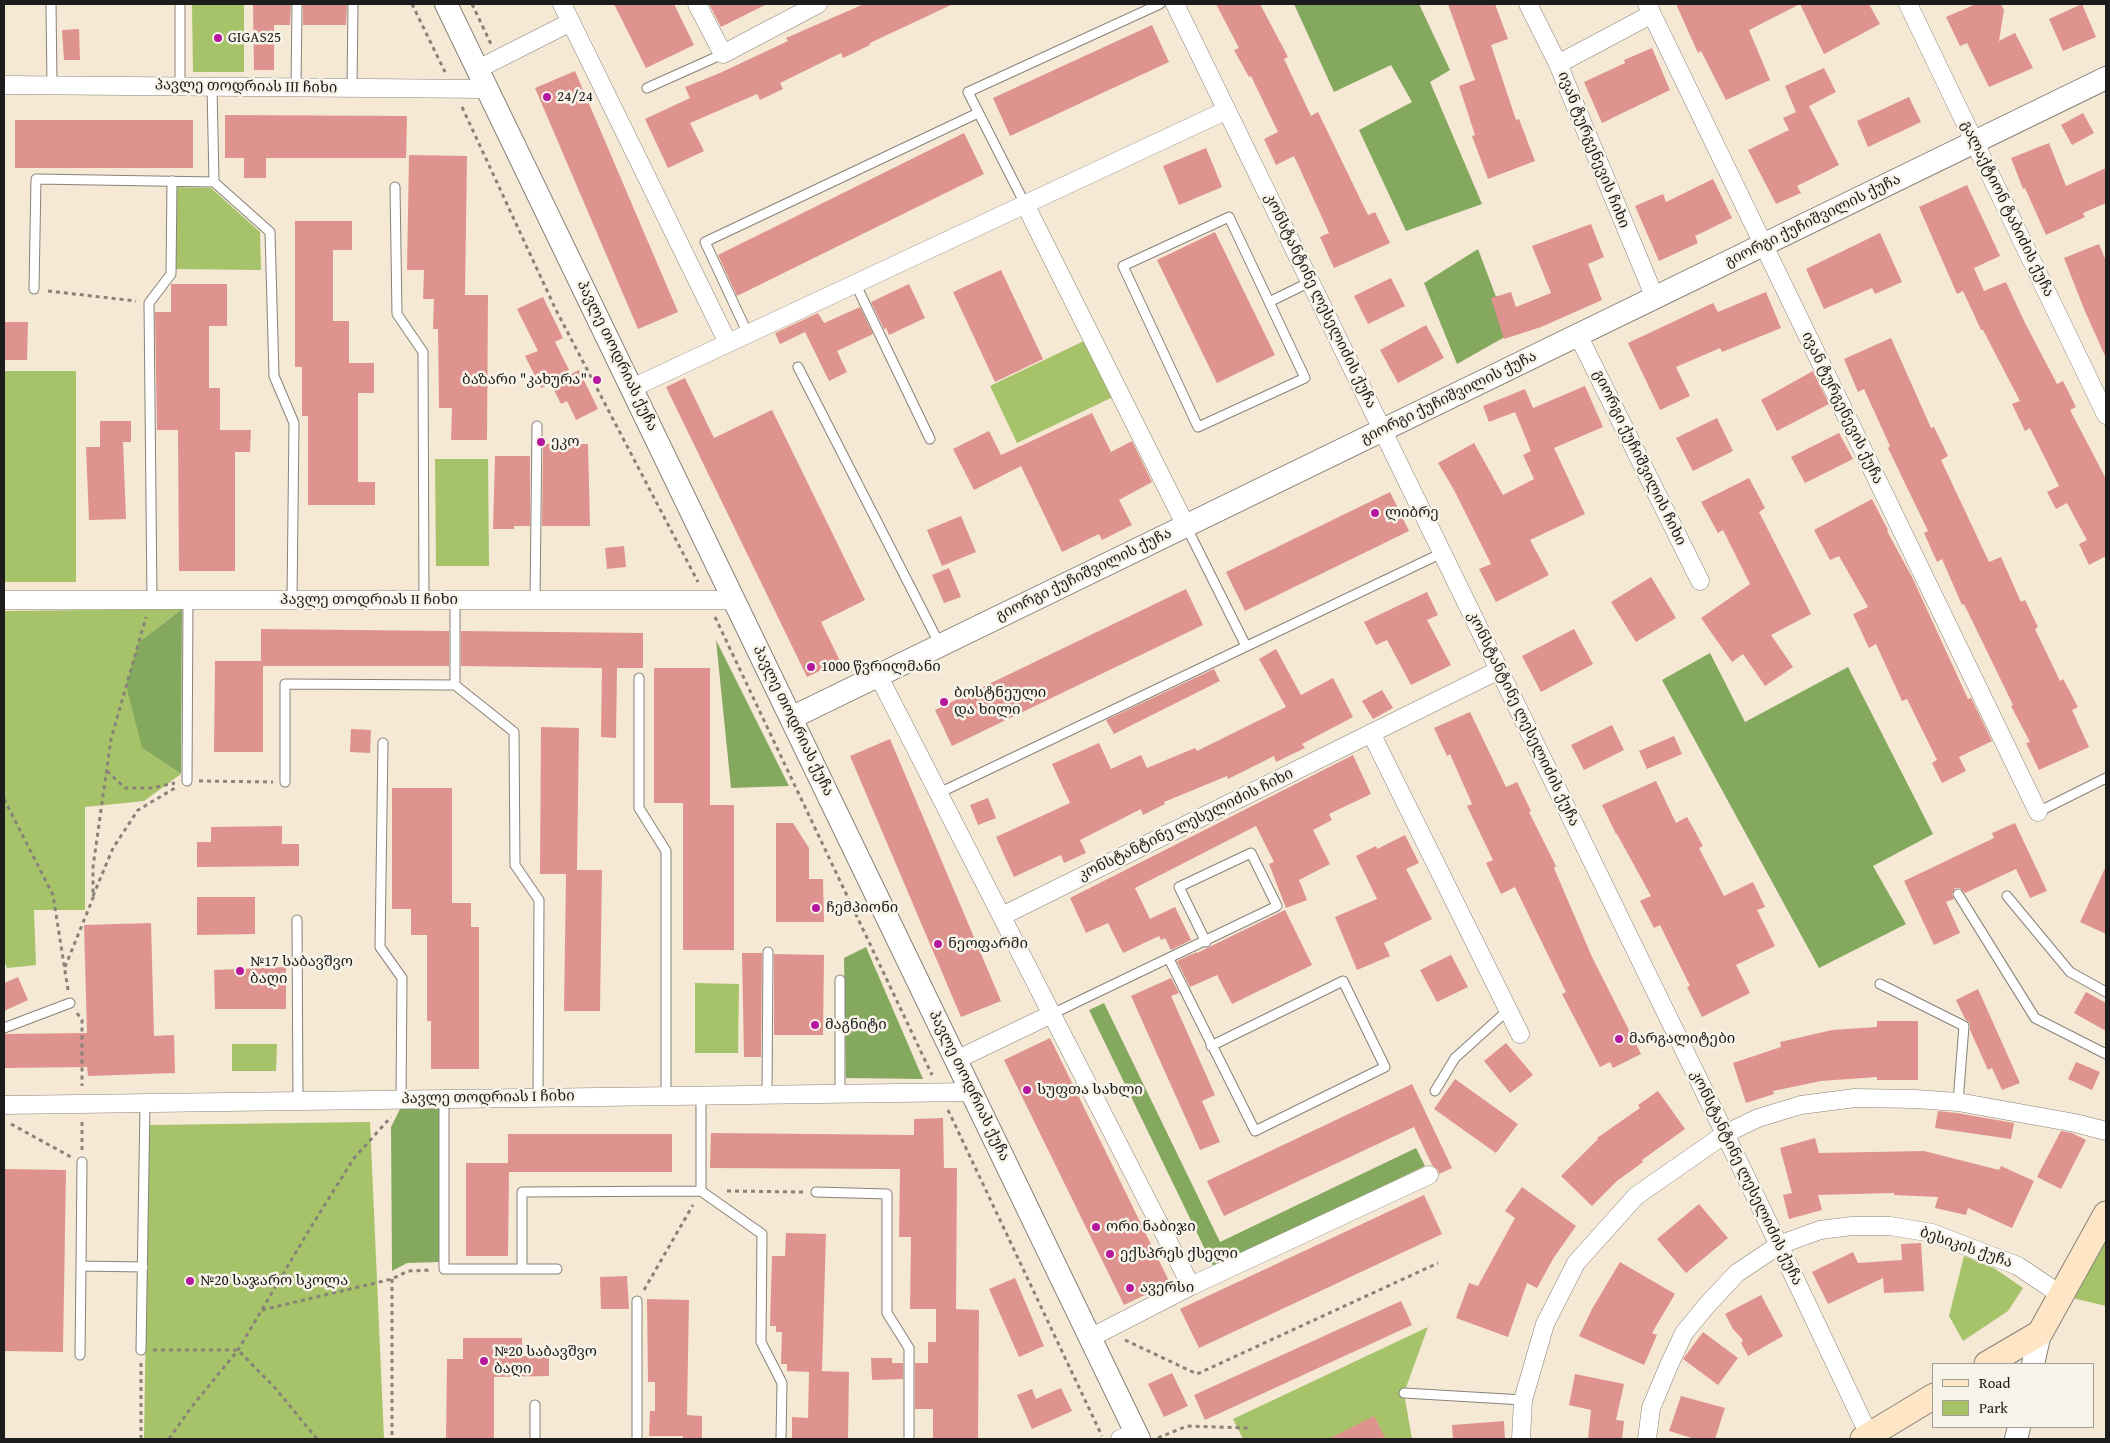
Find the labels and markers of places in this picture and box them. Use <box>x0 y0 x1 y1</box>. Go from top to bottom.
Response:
place label: GIGAS25 <box>228 29 281 47</box>
marker: GIGAS25 <box>212 32 224 44</box>
place label: 24/24 <box>557 88 593 106</box>
marker: 24/24 <box>541 91 553 103</box>
place label: ბაზარი "კახურა" <box>462 371 587 389</box>
marker: ბაზარი "კახურა" <box>591 374 603 386</box>
place label: ეკო <box>551 433 579 451</box>
marker: ეკო <box>535 436 547 448</box>
place label: ლიბრე <box>1385 504 1439 522</box>
marker: ლიბრე <box>1369 507 1381 519</box>
place label: 1000 წვრილმანი <box>821 658 941 676</box>
marker: 1000 წვრილმანი <box>805 661 817 673</box>
place label: ბოსტნეული და ხილი <box>954 684 1046 719</box>
marker: ბოსტნეული და ხილი <box>938 696 950 708</box>
place label: ჩემპიონი <box>826 899 898 917</box>
marker: ჩემპიონი <box>810 902 822 914</box>
place label: ნეოფარმი <box>948 935 1028 953</box>
marker: ნეოფარმი <box>932 938 944 950</box>
place label: №17 საბავშვო ბაღი <box>250 953 353 988</box>
marker: №17 საბავშვო ბაღი <box>234 965 246 977</box>
place label: მაგნიტი <box>825 1016 887 1034</box>
marker: მაგნიტი <box>809 1019 821 1031</box>
place label: მარგალიტები <box>1629 1030 1735 1048</box>
marker: მარგალიტები <box>1613 1033 1625 1045</box>
place label: სუფთა სახლი <box>1037 1081 1143 1099</box>
marker: სუფთა სახლი <box>1021 1084 1033 1096</box>
place label: ორი ნაბიჯი <box>1106 1218 1196 1236</box>
marker: ორი ნაბიჯი <box>1090 1221 1102 1233</box>
place label: ექსპრეს ქსელი <box>1120 1245 1238 1263</box>
marker: ექსპრეს ქსელი <box>1104 1248 1116 1260</box>
place label: №20 საჯარო სკოლა <box>200 1272 348 1290</box>
marker: №20 საჯარო სკოლა <box>184 1275 196 1287</box>
place label: ავერსი <box>1140 1279 1194 1297</box>
marker: ავერსი <box>1124 1282 1136 1294</box>
place label: №20 საბავშვო ბაღი <box>494 1343 597 1378</box>
marker: №20 საბავშვო ბაღი <box>478 1355 490 1367</box>

